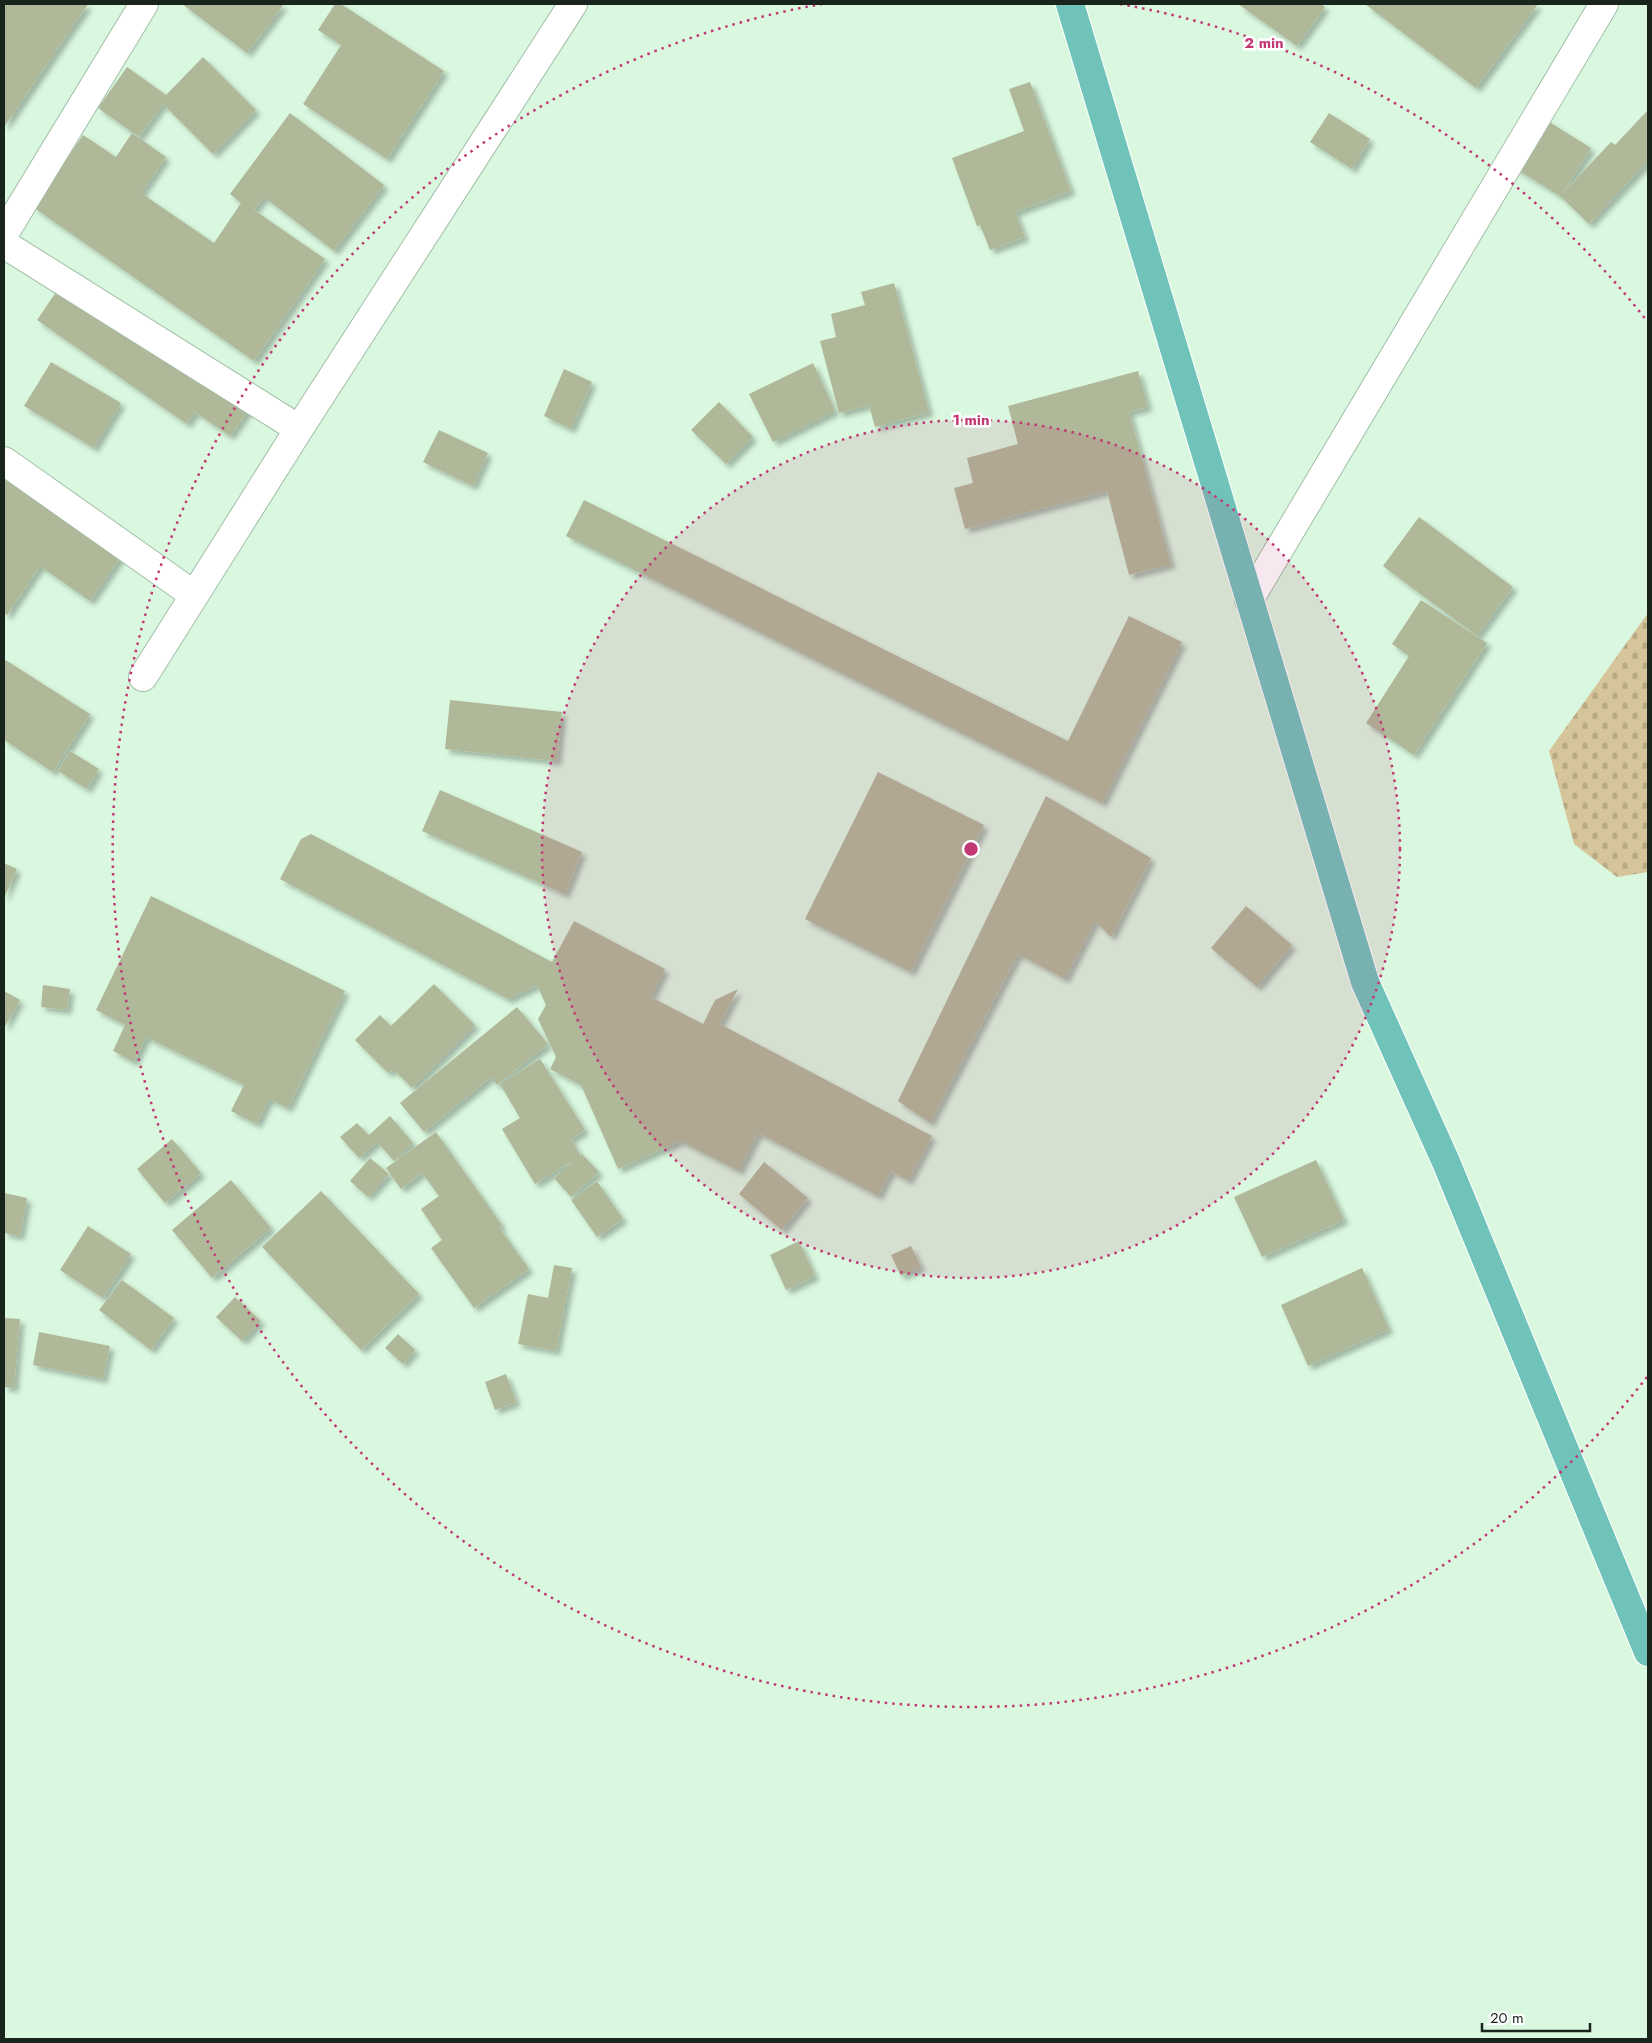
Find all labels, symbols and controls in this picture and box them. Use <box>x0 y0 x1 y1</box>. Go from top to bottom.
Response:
text: 2 min <box>1244 32 1284 54</box>
text: 1 min <box>952 409 990 431</box>
centre of rings <box>962 840 980 858</box>
scale bar <box>1482 2000 1590 2032</box>
text: 20 m <box>1490 2007 1524 2029</box>

